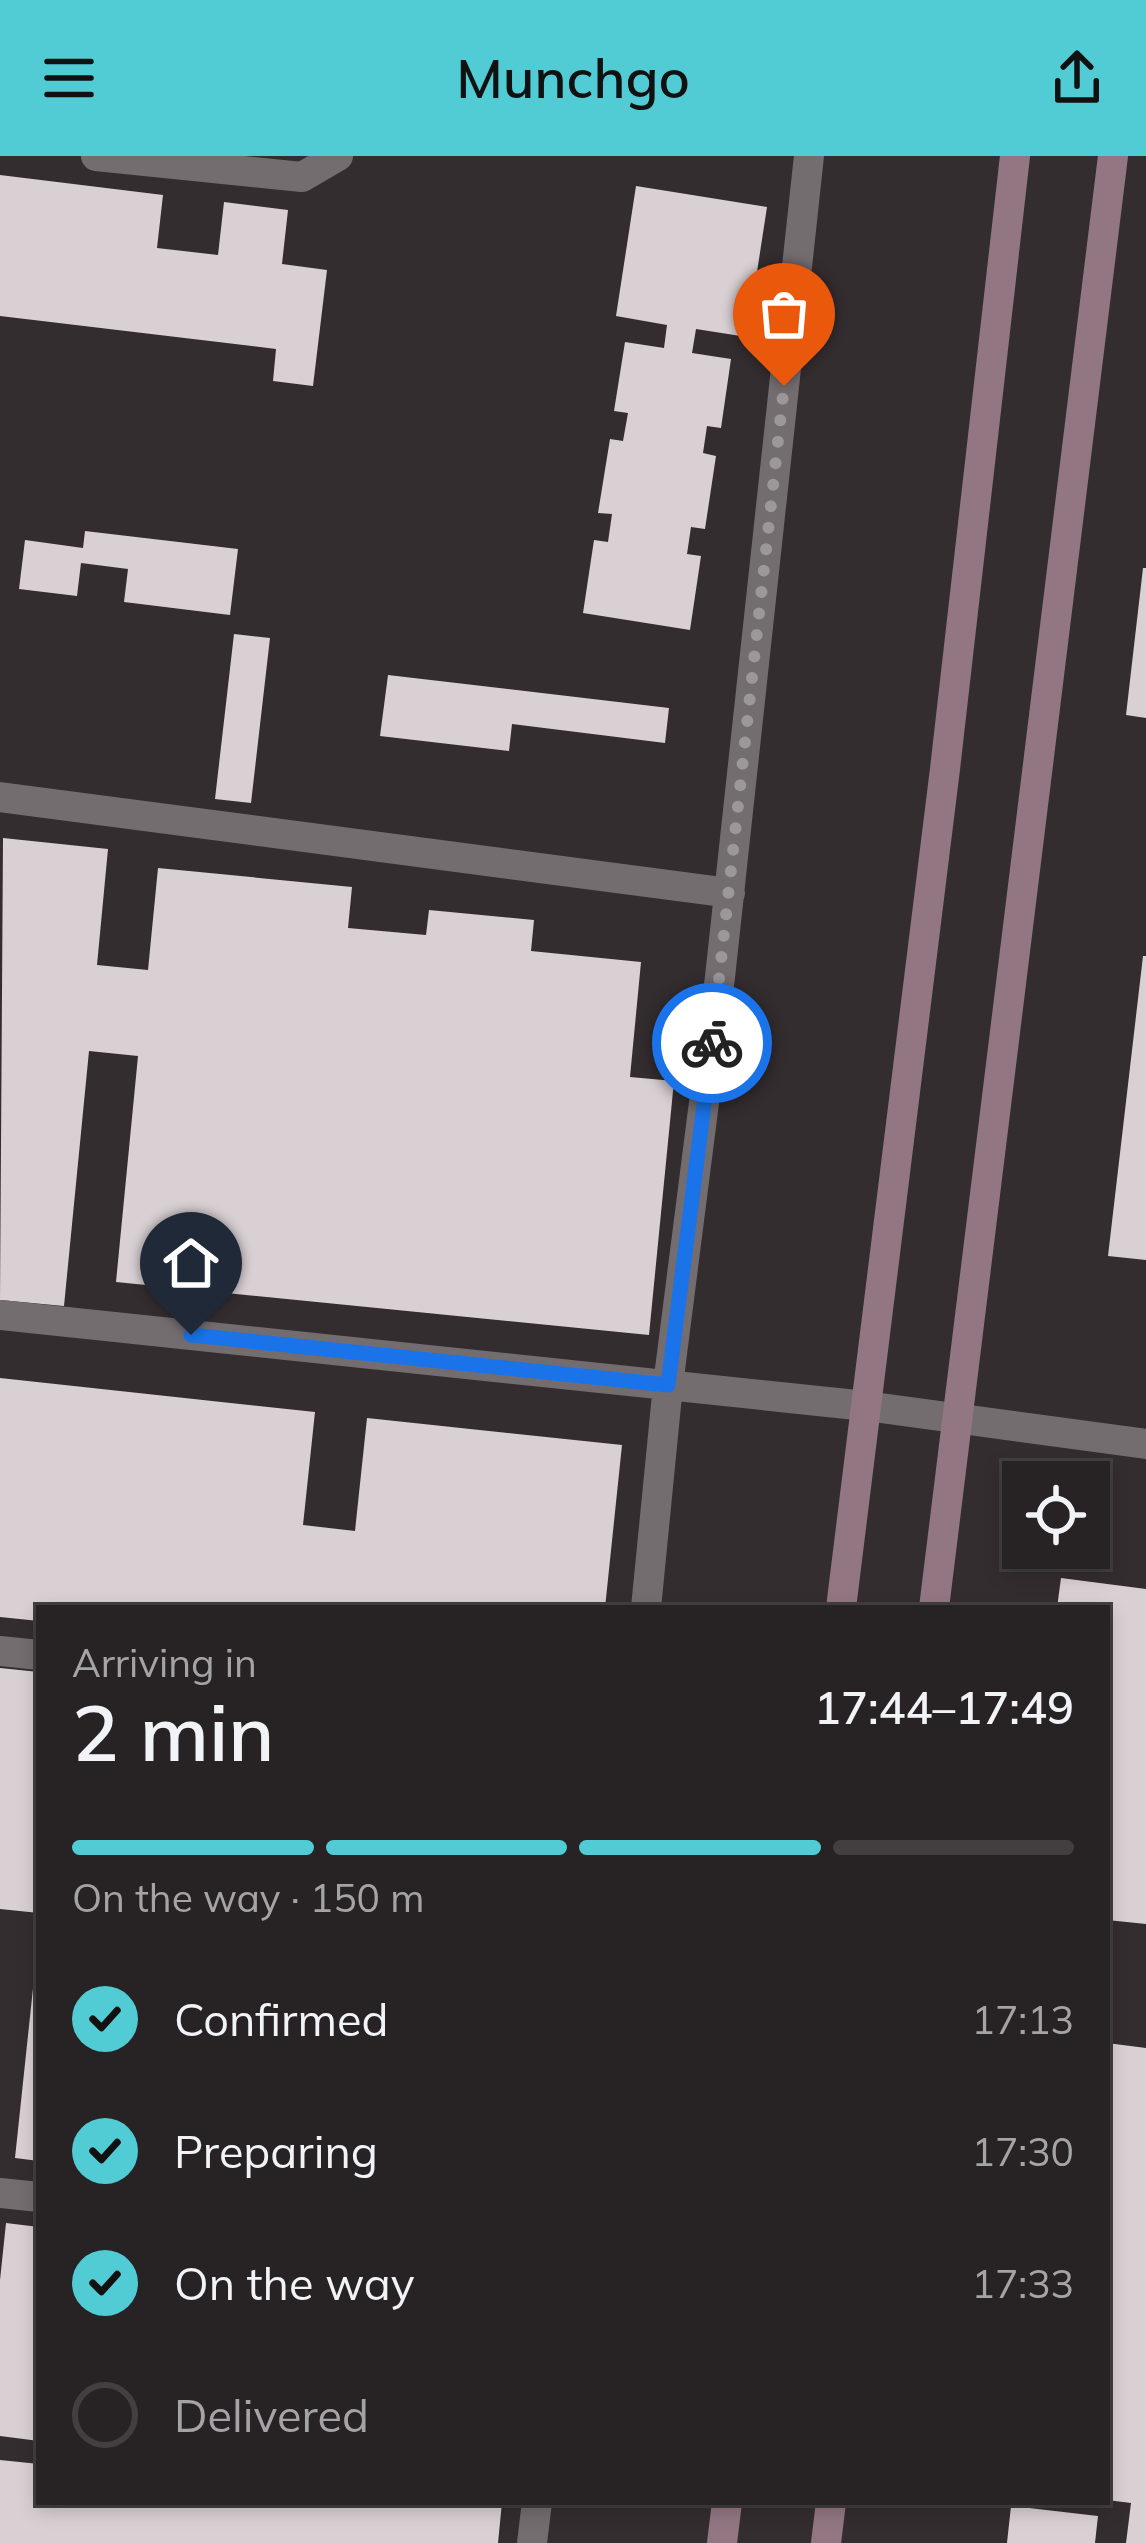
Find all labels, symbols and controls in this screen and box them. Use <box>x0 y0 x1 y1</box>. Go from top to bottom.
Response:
text: Munchgo <box>456 44 690 112</box>
icon: menu <box>36 45 102 111</box>
icon: share <box>1044 45 1110 111</box>
pin <box>733 263 835 386</box>
icon: bag <box>751 281 817 347</box>
courier <box>652 983 772 1103</box>
icon: bike <box>679 1010 745 1076</box>
pin <box>140 1212 242 1335</box>
icon: home <box>158 1230 224 1296</box>
map controls <box>1002 1461 1110 1569</box>
button: locate <box>1002 1461 1110 1569</box>
text: Arriving in <box>72 1638 257 1687</box>
text: 17:44–17:49 <box>814 1679 1074 1735</box>
text: 2 min <box>72 1683 275 1781</box>
text: On the way · 150 m <box>72 1873 424 1922</box>
icon: check <box>72 1986 138 2052</box>
text: Confirmed <box>174 1991 388 2047</box>
text: 17:13 <box>972 1995 1074 2044</box>
icon: check <box>72 2118 138 2184</box>
text: Preparing <box>174 2123 378 2179</box>
text: 17:30 <box>972 2127 1074 2176</box>
icon: check <box>72 2250 138 2316</box>
text: On the way <box>174 2255 415 2311</box>
text: 17:33 <box>972 2259 1074 2308</box>
text: Delivered <box>174 2387 369 2443</box>

